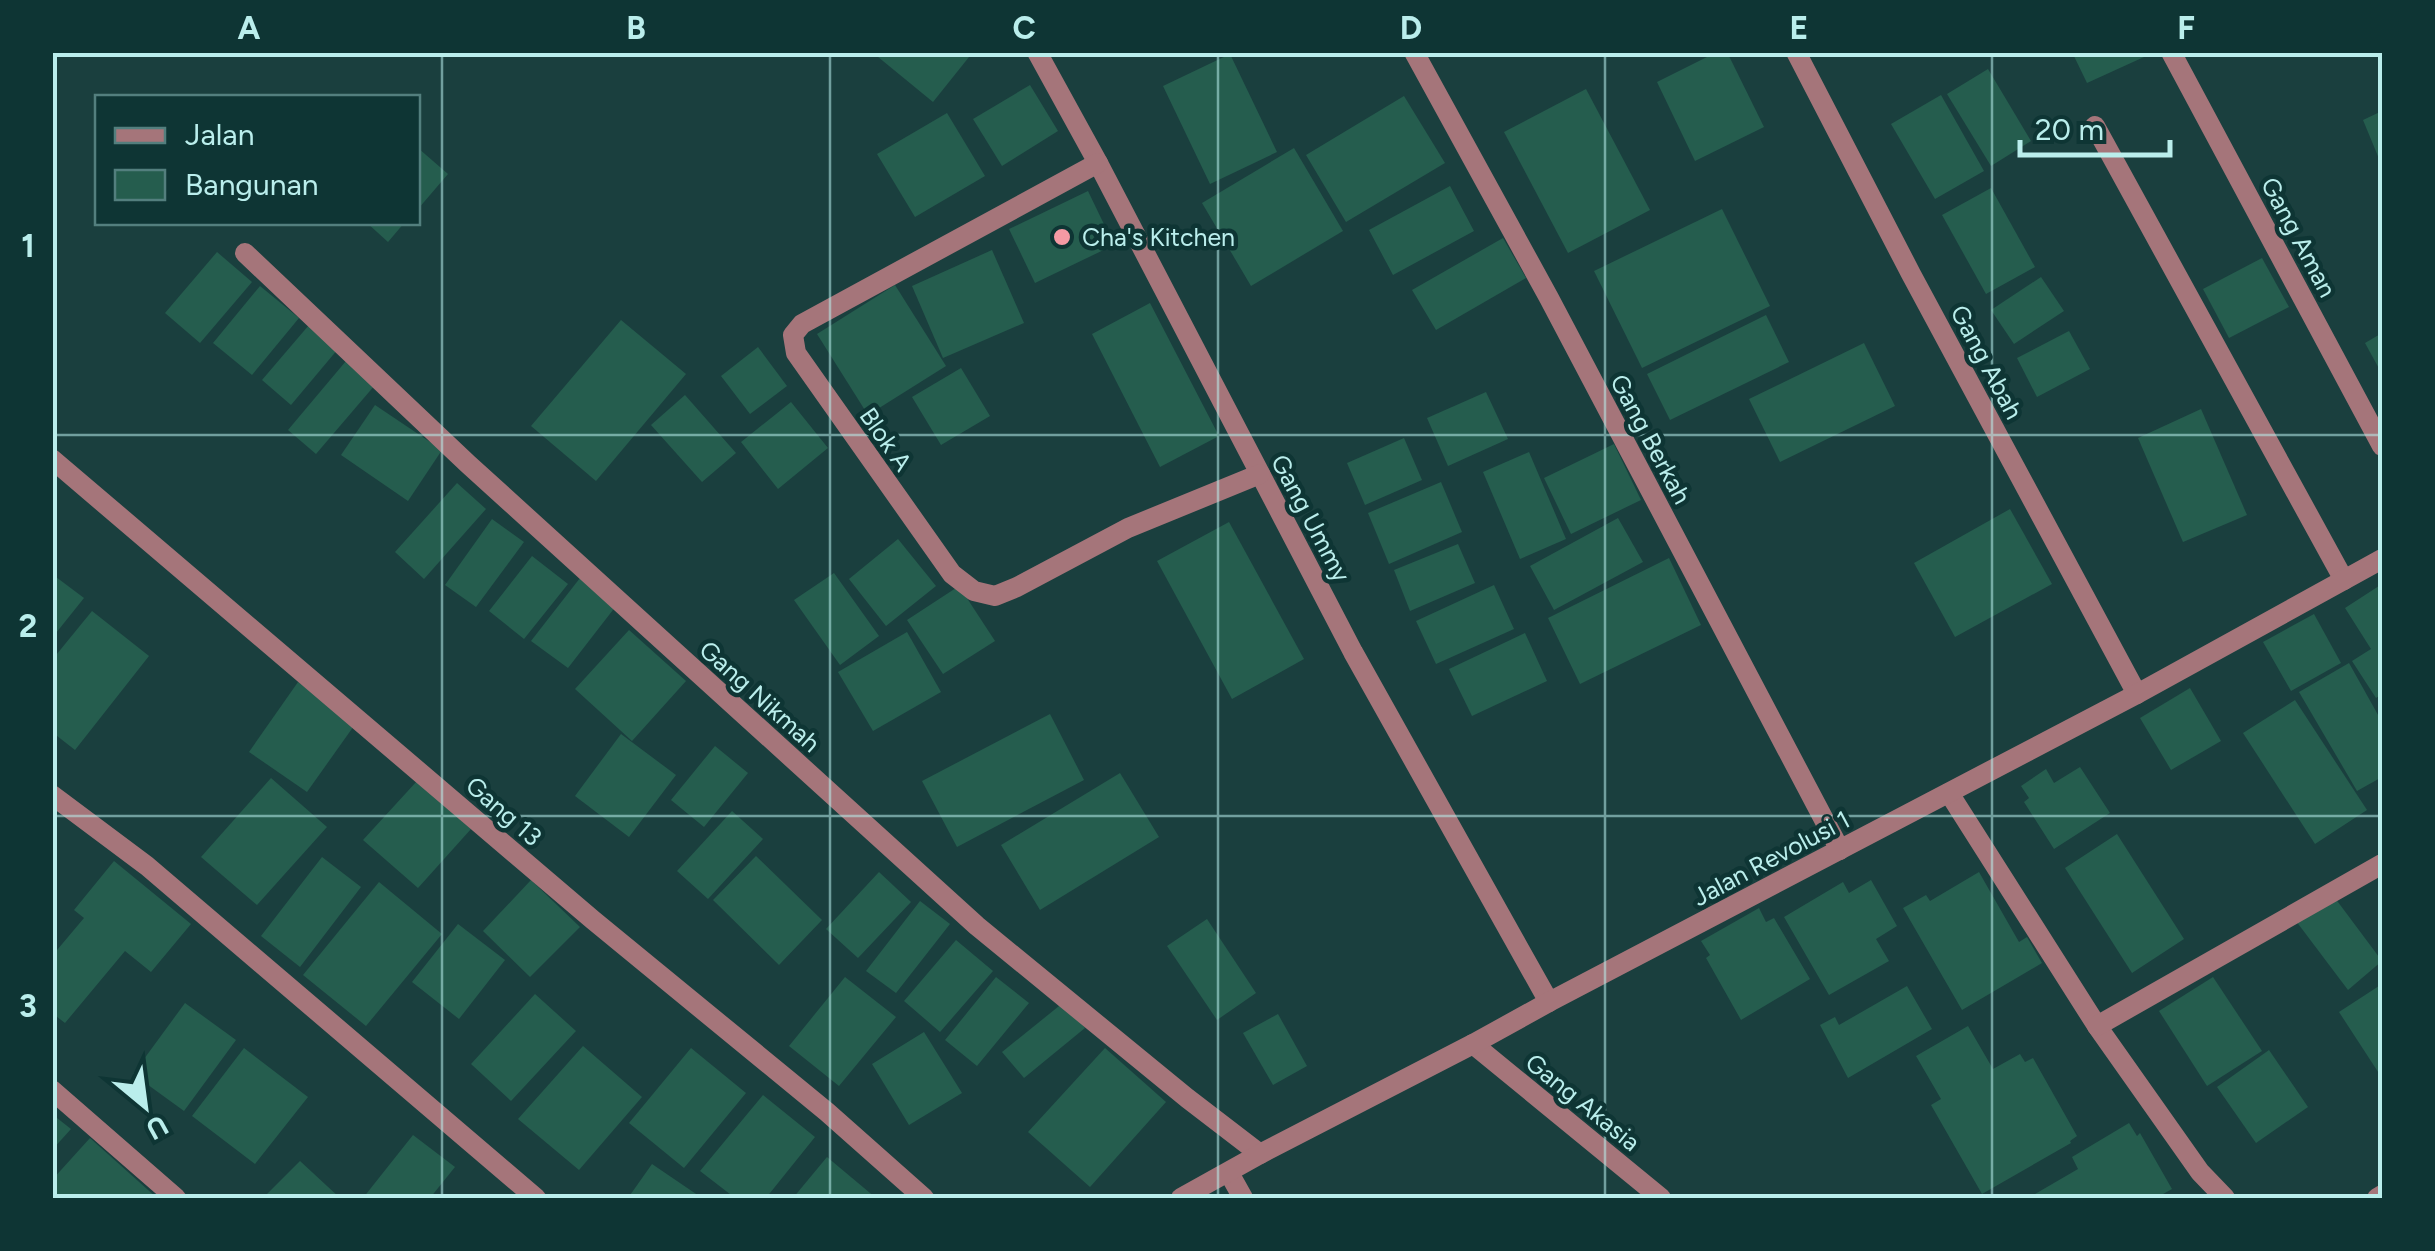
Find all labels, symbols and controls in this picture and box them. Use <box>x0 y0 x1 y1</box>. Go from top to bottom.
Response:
text: A <box>238 9 261 47</box>
text: B <box>626 9 646 47</box>
text: C <box>1012 9 1036 47</box>
text: D <box>1400 9 1422 47</box>
text: E <box>1790 9 1808 47</box>
text: F <box>2177 9 2195 47</box>
legend <box>95 95 420 225</box>
scale bar <box>2020 95 2170 157</box>
text: 20 m <box>2035 111 2104 148</box>
text: Jalan <box>185 116 254 153</box>
text: Bangunan <box>185 166 319 203</box>
street label: Gang Aman <box>2255 172 2343 302</box>
place label: Cha's Kitchen <box>1082 222 1235 252</box>
marker: Cha's Kitchen <box>1051 226 1073 248</box>
text: 1 <box>21 227 35 265</box>
street label: Gang Abah <box>1944 300 2030 424</box>
street label: Gang Berkah <box>1604 369 1698 509</box>
street label: Blok A <box>853 402 919 477</box>
street label: Gang Ummy <box>1265 449 1357 587</box>
text: 2 <box>19 607 37 645</box>
street label: Gang Nikmah <box>694 634 826 758</box>
street label: Gang 13 <box>460 770 548 852</box>
street label: Jalan Revolusi 1 <box>1687 804 1855 912</box>
text: 3 <box>19 987 37 1025</box>
street label: Gang Akasia <box>1520 1047 1646 1157</box>
north arrow <box>95 1056 195 1156</box>
text: U <box>140 1108 174 1148</box>

